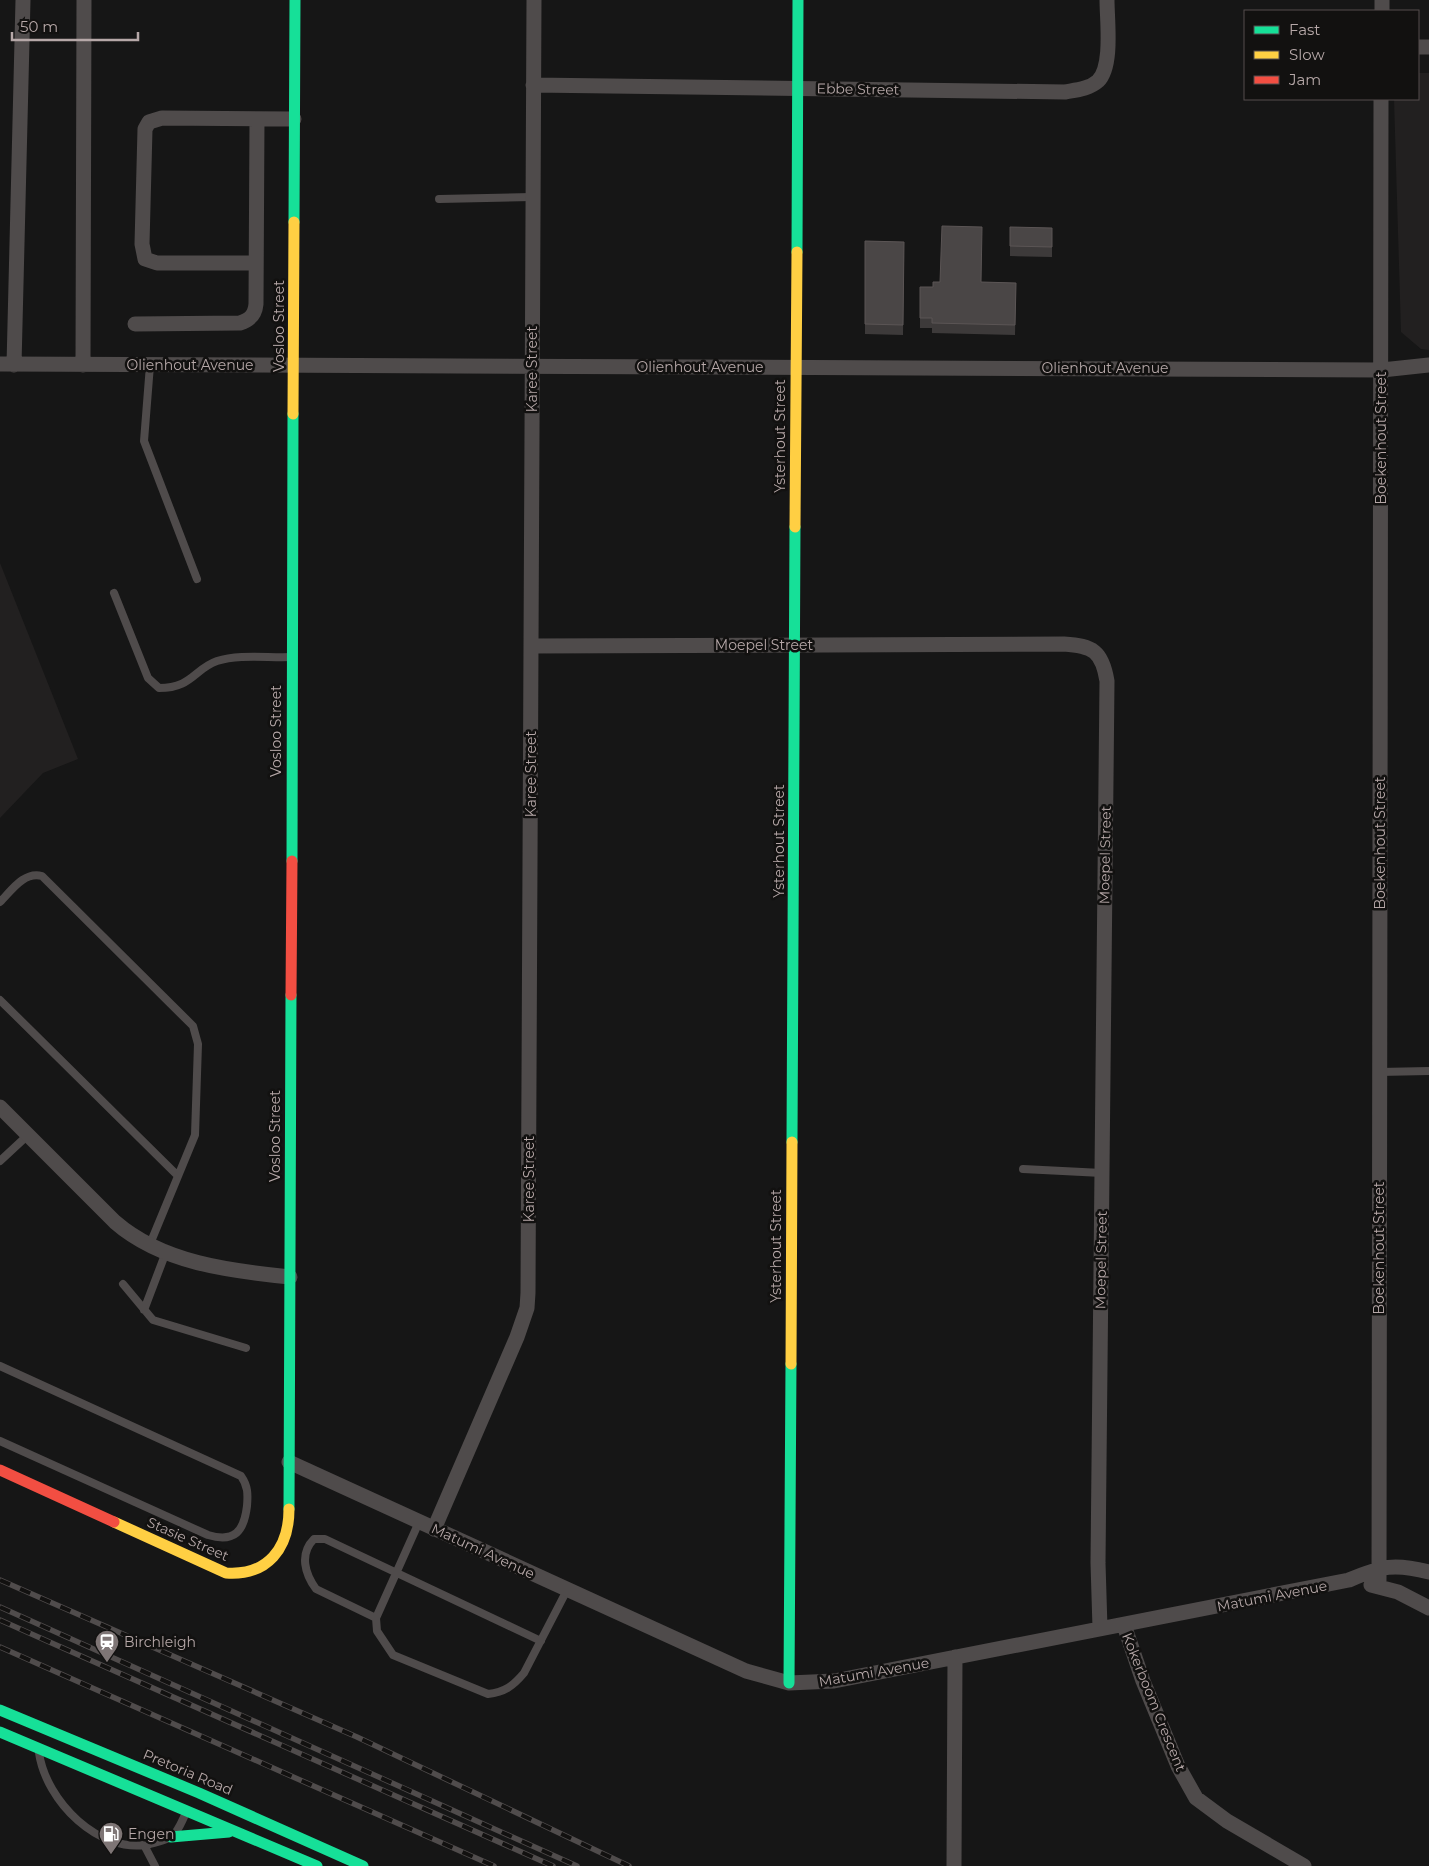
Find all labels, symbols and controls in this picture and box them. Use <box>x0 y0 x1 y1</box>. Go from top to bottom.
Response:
scale bar <box>12 10 139 42</box>
legend <box>1244 10 1419 100</box>
text: 50 m <box>20 17 58 36</box>
text: Fast <box>1289 20 1320 39</box>
text: Slow <box>1289 45 1325 64</box>
text: Jam <box>1288 70 1321 89</box>
street label: Ebbe Street <box>816 79 900 99</box>
street label: Vosloo Street <box>270 280 288 372</box>
street label: Karee Street <box>523 326 541 412</box>
street label: Olienhout Avenue <box>126 356 254 374</box>
street label: Olienhout Avenue <box>636 358 764 376</box>
street label: Olienhout Avenue <box>1041 359 1169 377</box>
street label: Boekenhout Street <box>1372 371 1390 505</box>
street label: Ysterhout Street <box>771 379 789 493</box>
street label: Moepel Street <box>715 636 813 654</box>
street label: Vosloo Street <box>267 685 285 777</box>
street label: Karee Street <box>522 731 540 817</box>
street label: Boekenhout Street <box>1371 776 1389 910</box>
street label: Ysterhout Street <box>770 784 788 898</box>
street label: Moepel Street <box>1095 805 1115 904</box>
street label: Vosloo Street <box>266 1090 284 1182</box>
street label: Karee Street <box>520 1136 538 1222</box>
street label: Boekenhout Street <box>1370 1181 1388 1315</box>
street label: Ysterhout Street <box>767 1189 785 1303</box>
street label: Moepel Street <box>1091 1210 1111 1309</box>
street label: Stasie Street <box>144 1513 232 1565</box>
street label: Matumi Avenue <box>429 1519 537 1583</box>
street label: Matumi Avenue <box>1215 1576 1329 1616</box>
station icon: Birchleigh <box>94 1629 120 1663</box>
street label: Kokerboom Crescent <box>1118 1630 1190 1774</box>
place label: Birchleigh <box>124 1633 196 1651</box>
street label: Matumi Avenue <box>817 1653 931 1691</box>
street label: Pretoria Road <box>140 1745 236 1799</box>
fuel station icon: Engen <box>98 1821 124 1855</box>
place label: Engen <box>128 1825 174 1843</box>

